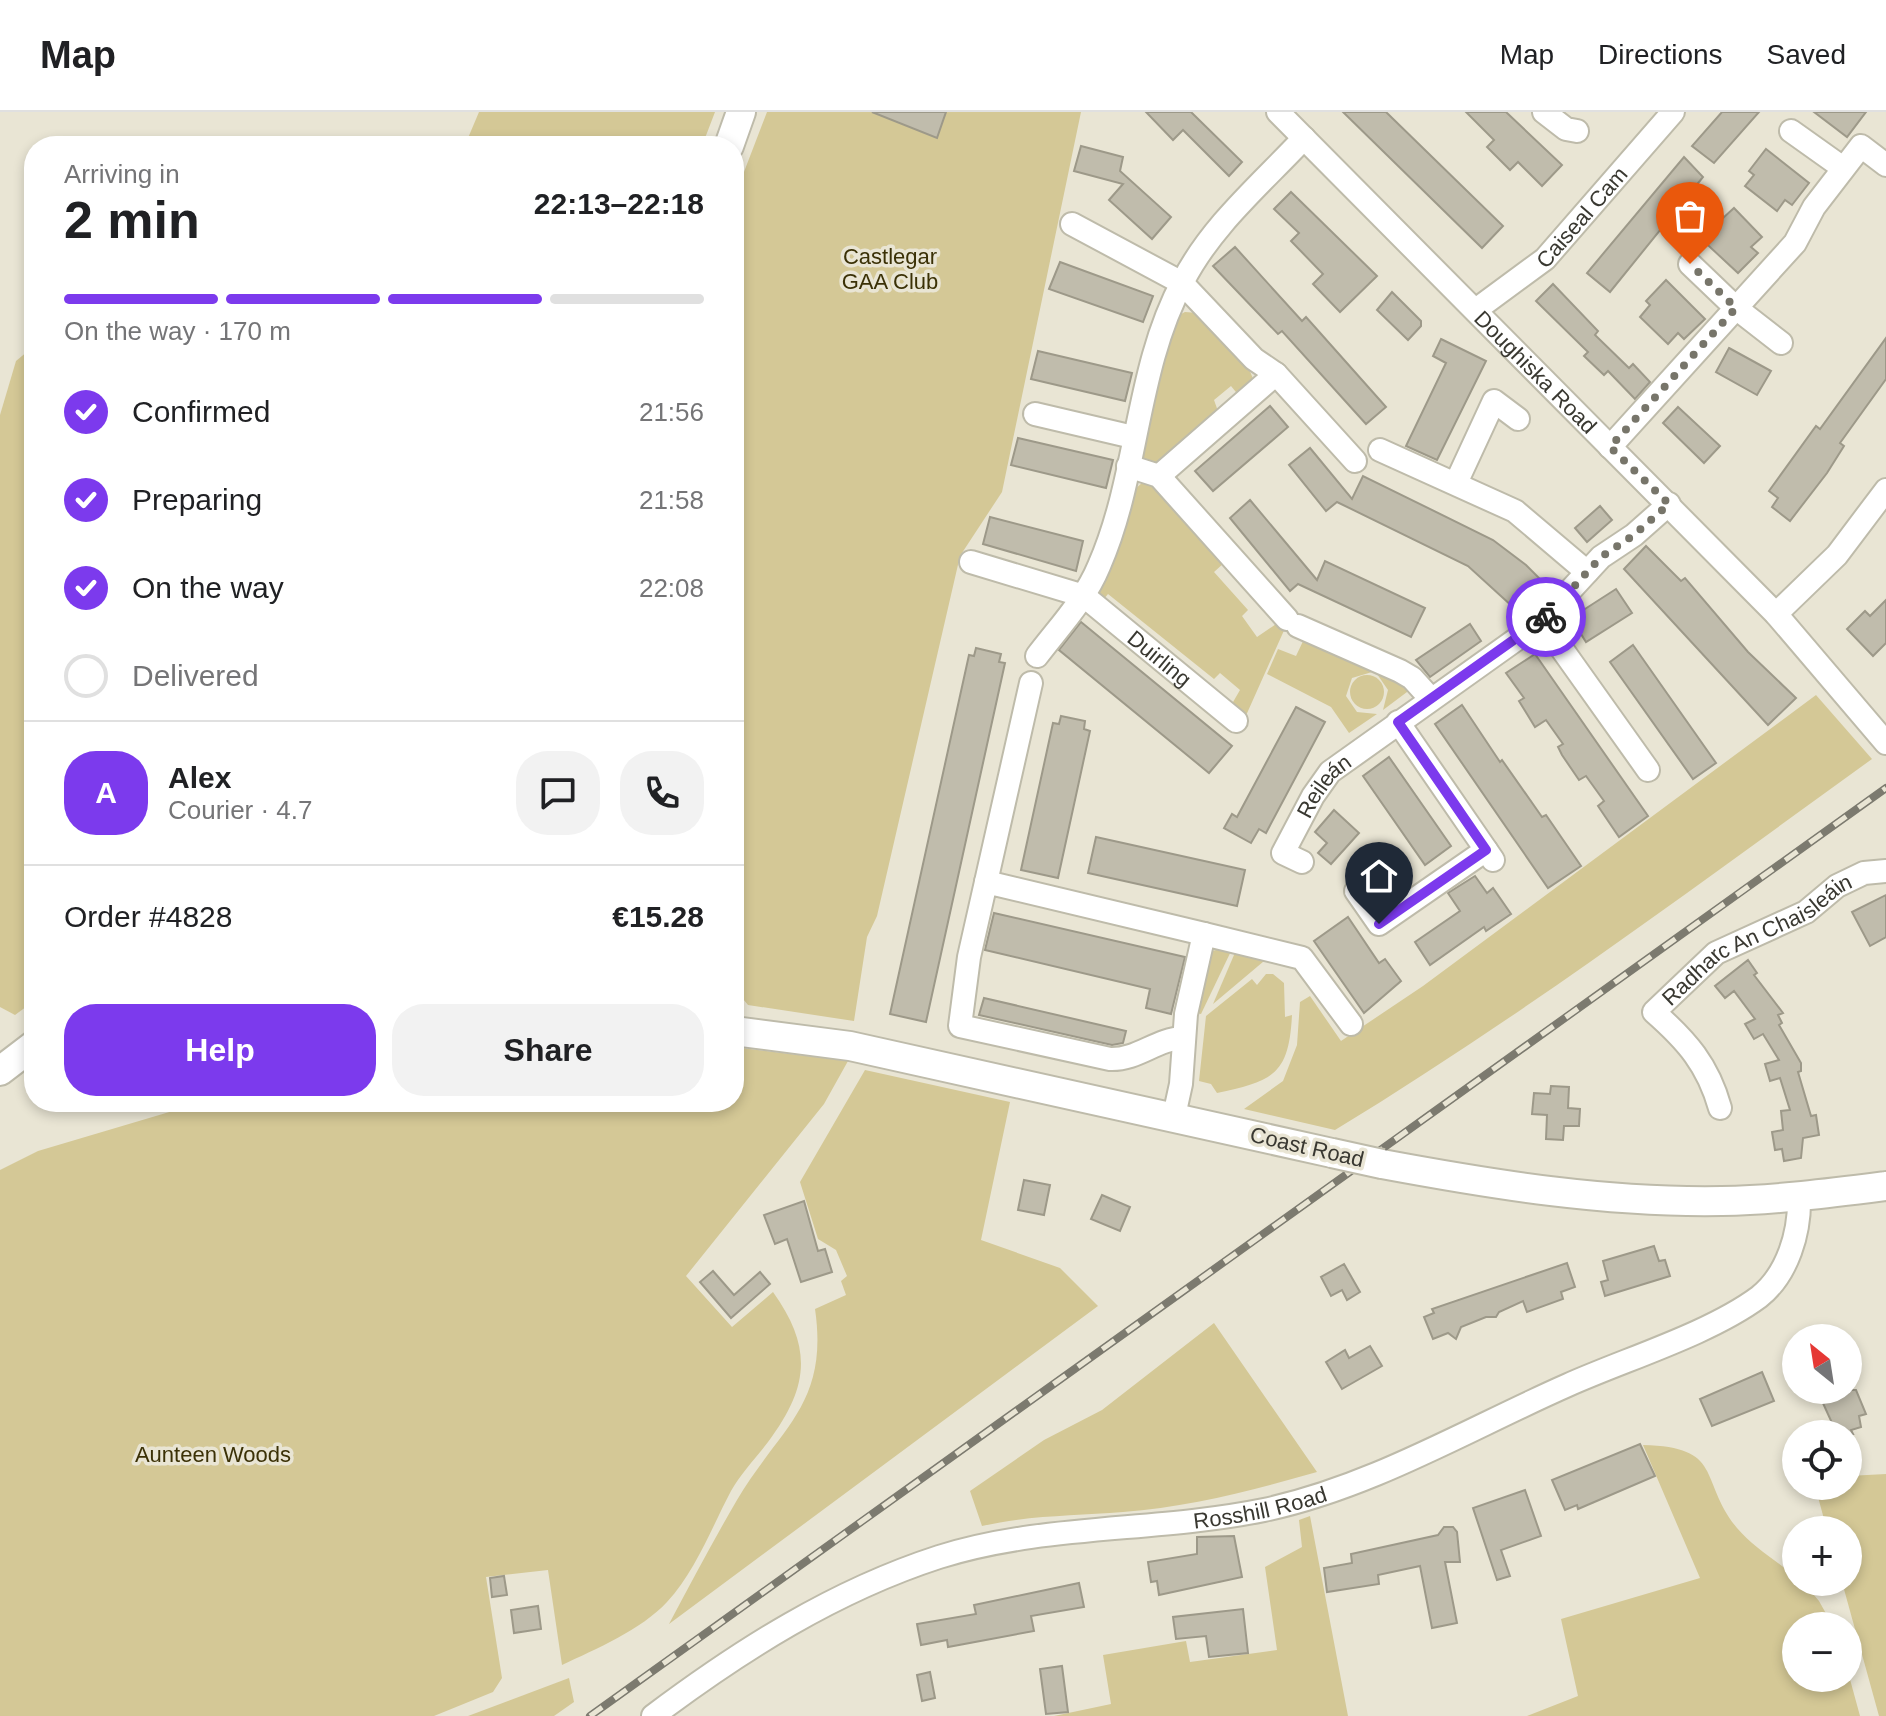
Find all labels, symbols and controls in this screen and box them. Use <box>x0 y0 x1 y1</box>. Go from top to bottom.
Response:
text: Map <box>40 34 116 76</box>
text: Map <box>1500 39 1554 70</box>
text: Directions <box>1598 39 1723 70</box>
text: Saved <box>1767 39 1846 70</box>
text: Arriving in <box>64 159 180 189</box>
street label: Caiseal Cam <box>1531 161 1632 273</box>
pin <box>1656 182 1724 264</box>
text: 22:13–22:18 <box>534 187 704 220</box>
text: 2 min <box>64 191 200 249</box>
icon: bag <box>1668 194 1712 238</box>
park label: Castlegar GAA Club <box>842 244 938 294</box>
street label: Doughiska Road <box>1470 305 1602 438</box>
text: On the way · 170 m <box>64 316 291 346</box>
icon: check <box>64 390 108 434</box>
text: Confirmed <box>132 395 270 428</box>
text: 21:56 <box>639 397 704 427</box>
icon: check <box>64 478 108 522</box>
text: Preparing <box>132 483 262 516</box>
text: 21:58 <box>639 485 704 515</box>
icon: check <box>64 566 108 610</box>
text: On the way <box>132 571 284 604</box>
text: 22:08 <box>639 573 704 603</box>
courier <box>1506 577 1586 657</box>
icon: bike <box>1524 595 1568 639</box>
street label: Duirling <box>1123 625 1196 692</box>
text: Delivered <box>132 659 259 692</box>
street label: Reileán <box>1291 749 1356 822</box>
button: chat <box>516 751 600 835</box>
button: phone <box>620 751 704 835</box>
text: Alex <box>168 761 231 794</box>
text: A <box>95 776 117 809</box>
text: Courier · 4.7 <box>168 795 313 825</box>
pin <box>1345 842 1413 924</box>
icon: home <box>1357 854 1401 898</box>
street label: Radharc An Chaisleáin <box>1657 868 1856 1010</box>
text: Order #4828 <box>64 900 232 933</box>
text: €15.28 <box>612 900 704 933</box>
button: Help <box>64 1004 376 1096</box>
button: Share <box>392 1004 704 1096</box>
street label: Coast Road <box>1248 1122 1366 1172</box>
north arrow <box>1782 1324 1862 1404</box>
map controls <box>1782 1324 1862 1692</box>
button: locate <box>1782 1420 1862 1500</box>
park label: Aunteen Woods <box>135 1442 291 1467</box>
street label: Rosshill Road <box>1192 1481 1330 1533</box>
button: + <box>1782 1516 1862 1596</box>
button: − <box>1782 1612 1862 1692</box>

